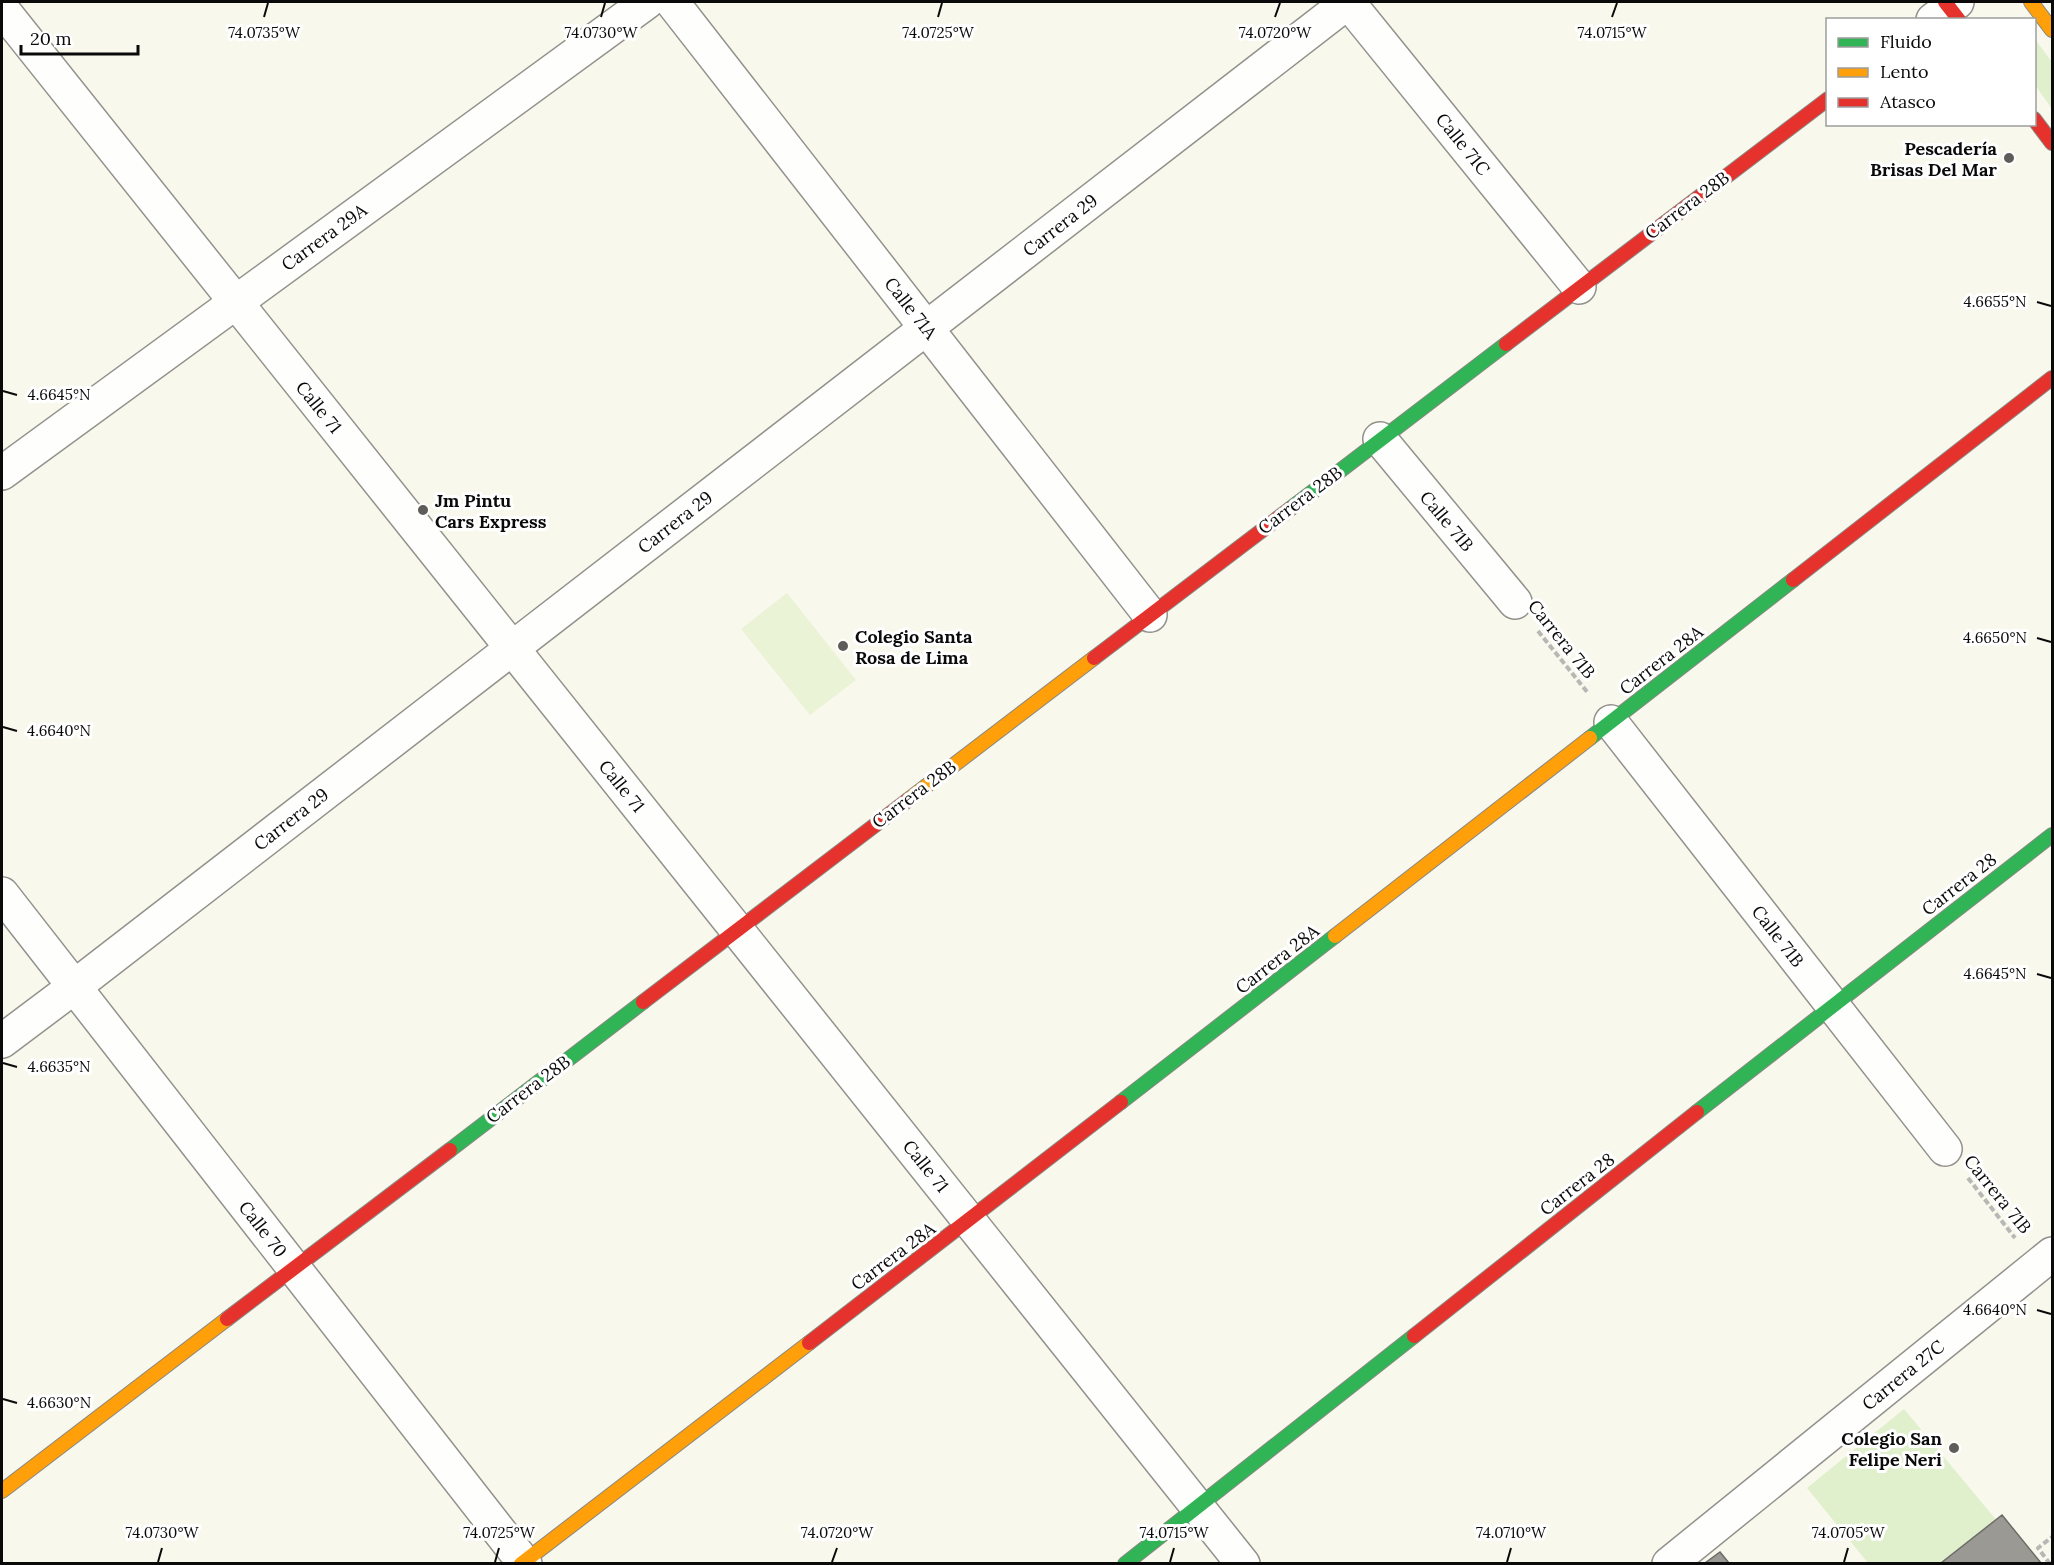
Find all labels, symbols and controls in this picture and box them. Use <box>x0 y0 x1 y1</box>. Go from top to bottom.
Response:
scale bar <box>21 18 138 56</box>
legend <box>1826 18 2036 126</box>
text: 74.0735°W <box>228 23 301 42</box>
text: 74.0730°W <box>565 23 639 42</box>
text: 74.0725°W <box>902 23 975 42</box>
text: 74.0720°W <box>1239 23 1312 42</box>
text: 74.0715°W <box>1578 23 1647 42</box>
text: 20 m <box>30 27 72 50</box>
text: Fluido <box>1880 30 1932 53</box>
text: Lento <box>1880 60 1928 83</box>
text: Atasco <box>1879 90 1936 113</box>
street label: Calle 71C <box>1431 108 1495 180</box>
place label: Pescadería Brisas Del Mar <box>1870 137 1998 181</box>
marker: Pescadería Brisas Del Mar <box>2002 151 2016 165</box>
street label: Carrera 28B <box>1640 166 1734 244</box>
street label: Carrera 29 <box>1018 189 1102 261</box>
street label: Carrera 29A <box>277 198 372 276</box>
street label: Calle 71A <box>880 272 943 344</box>
text: 4.6655°N <box>1964 292 2026 311</box>
street label: Calle 71 <box>291 376 347 438</box>
text: 4.6645°N <box>28 385 90 404</box>
street label: Carrera 28B <box>1253 461 1347 539</box>
street label: Carrera 29 <box>633 486 717 558</box>
street label: Calle 71B <box>1415 486 1479 556</box>
place label: Jm Pintu Cars Express <box>435 489 547 533</box>
marker: Jm Pintu Cars Express <box>416 503 430 517</box>
street label: Carrera 71B <box>1523 595 1601 683</box>
street label: Carrera 28A <box>1615 620 1708 700</box>
place label: Colegio Santa Rosa de Lima <box>855 625 973 669</box>
text: 4.6650°N <box>1963 628 2027 647</box>
marker: Colegio Santa Rosa de Lima <box>836 639 850 653</box>
text: 4.6640°N <box>27 721 91 740</box>
street label: Calle 71 <box>594 755 650 817</box>
street label: Carrera 28B <box>867 755 961 833</box>
street label: Carrera 29 <box>249 783 333 855</box>
street label: Carrera 28 <box>1917 848 2001 920</box>
street label: Calle 71B <box>1747 900 1809 972</box>
street label: Carrera 28A <box>1231 919 1324 999</box>
text: 4.6645°N <box>1964 964 2026 983</box>
street label: Carrera 28B <box>481 1050 575 1128</box>
text: 4.6635°N <box>27 1057 91 1076</box>
street label: Calle 71 <box>898 1135 954 1197</box>
street label: Carrera 28 <box>1535 1148 1619 1220</box>
street label: Carrera 71B <box>1959 1150 2037 1238</box>
street label: Calle 70 <box>234 1196 292 1262</box>
street label: Carrera 28A <box>846 1216 940 1295</box>
text: 4.6640°N <box>1963 1300 2027 1319</box>
street label: Carrera 27C <box>1857 1335 1949 1415</box>
text: 4.6630°N <box>27 1393 91 1412</box>
place label: Colegio San Felipe Neri <box>1841 1427 1943 1471</box>
marker: Colegio San Felipe Neri <box>1947 1441 1961 1455</box>
text: 74.0730°W <box>126 1523 200 1542</box>
text: 74.0725°W <box>463 1523 536 1542</box>
text: 74.0720°W <box>801 1523 874 1542</box>
text: 74.0715°W <box>1140 1523 1209 1542</box>
text: 74.0710°W <box>1476 1523 1547 1542</box>
text: 74.0705°W <box>1812 1523 1885 1542</box>

